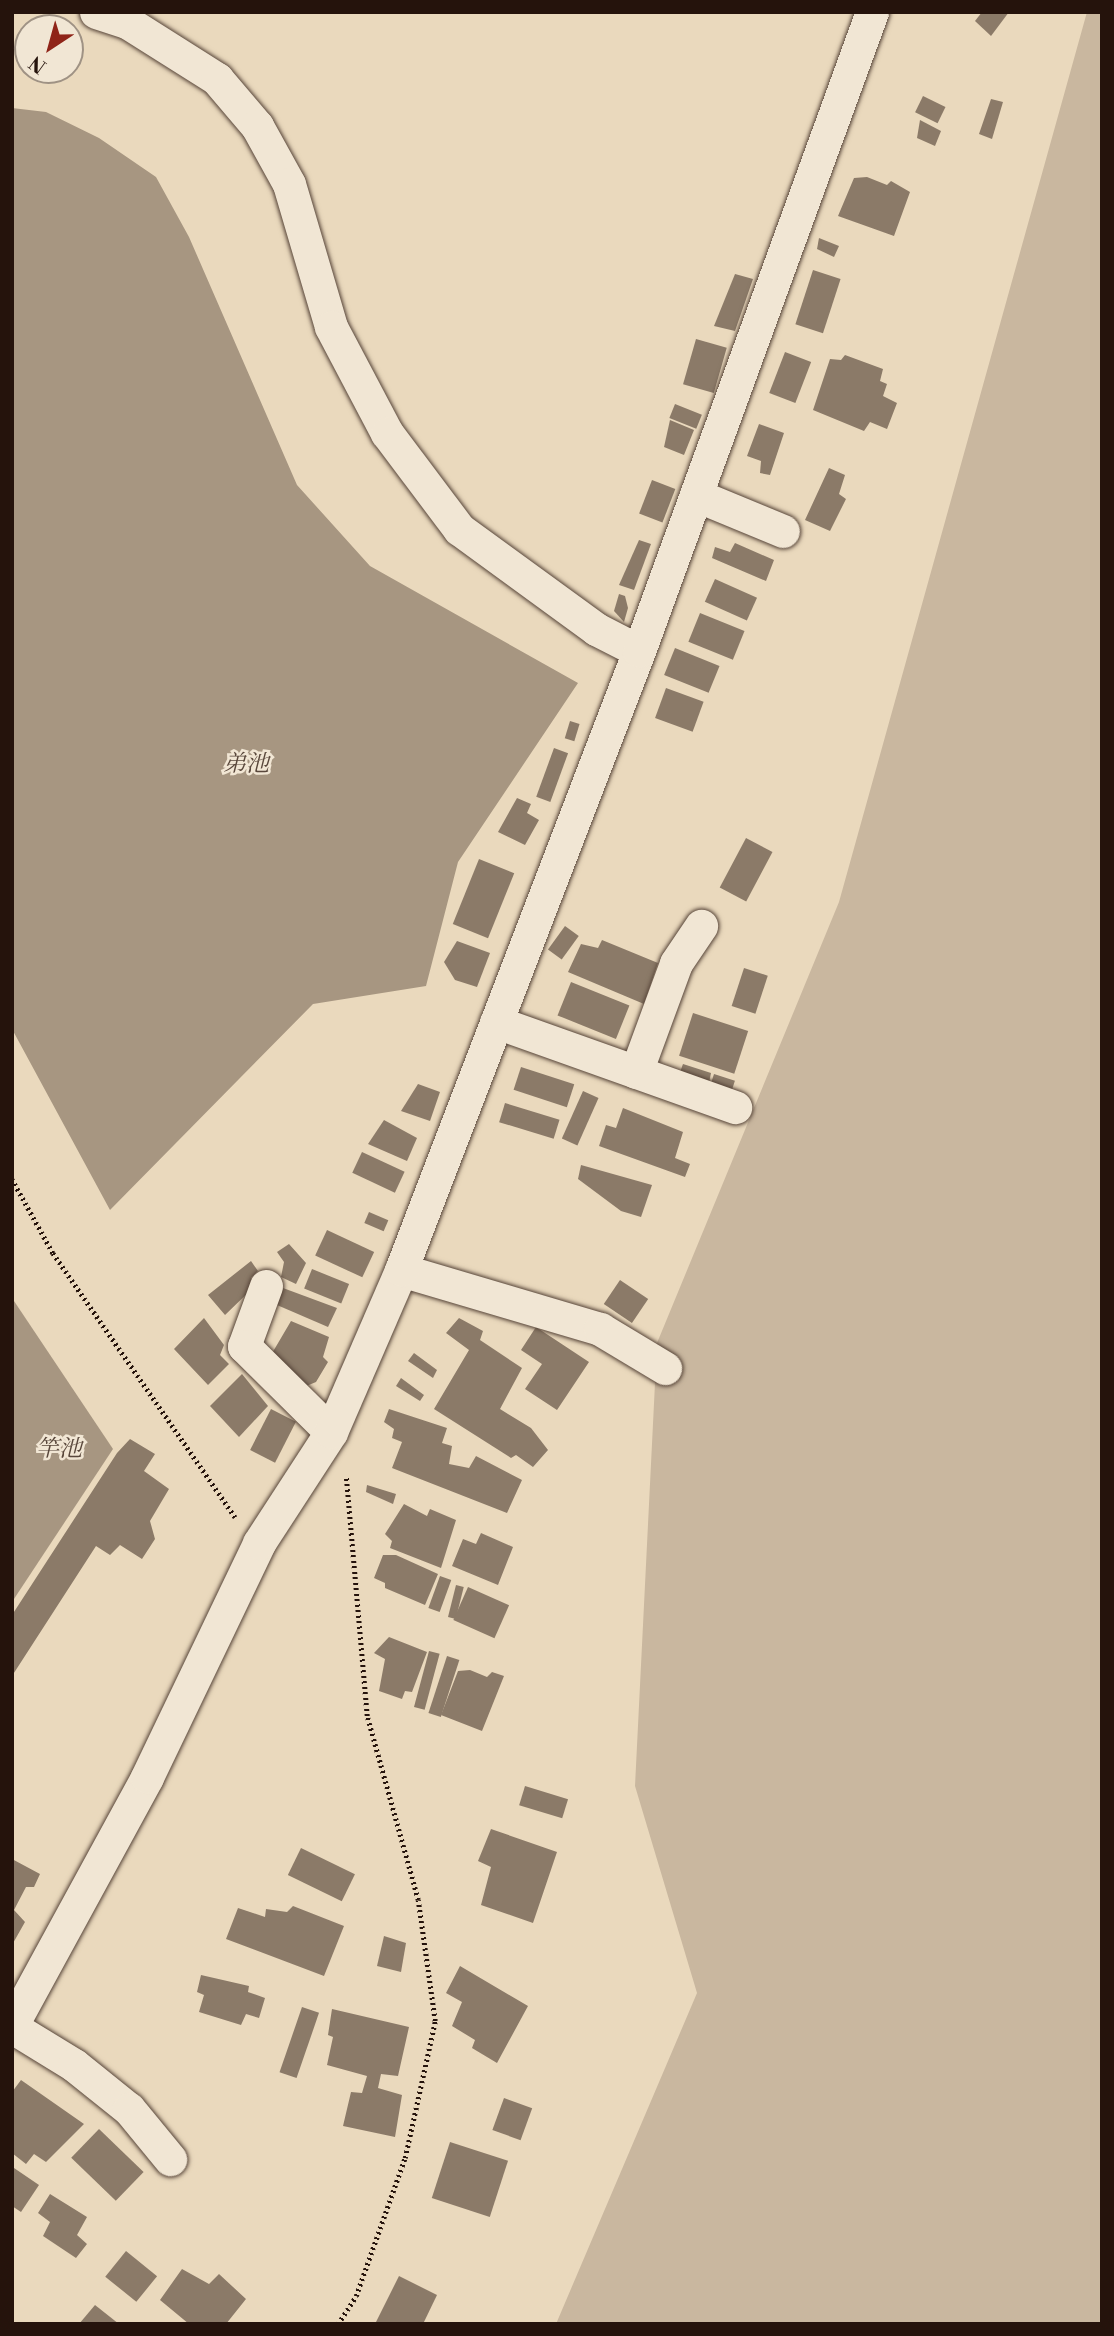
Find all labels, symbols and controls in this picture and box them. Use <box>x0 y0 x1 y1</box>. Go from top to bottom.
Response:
north arrow <box>14 14 84 84</box>
text: N <box>25 50 51 78</box>
water label: 弟池 <box>223 750 269 778</box>
water label: 竿池 <box>36 1435 82 1463</box>

